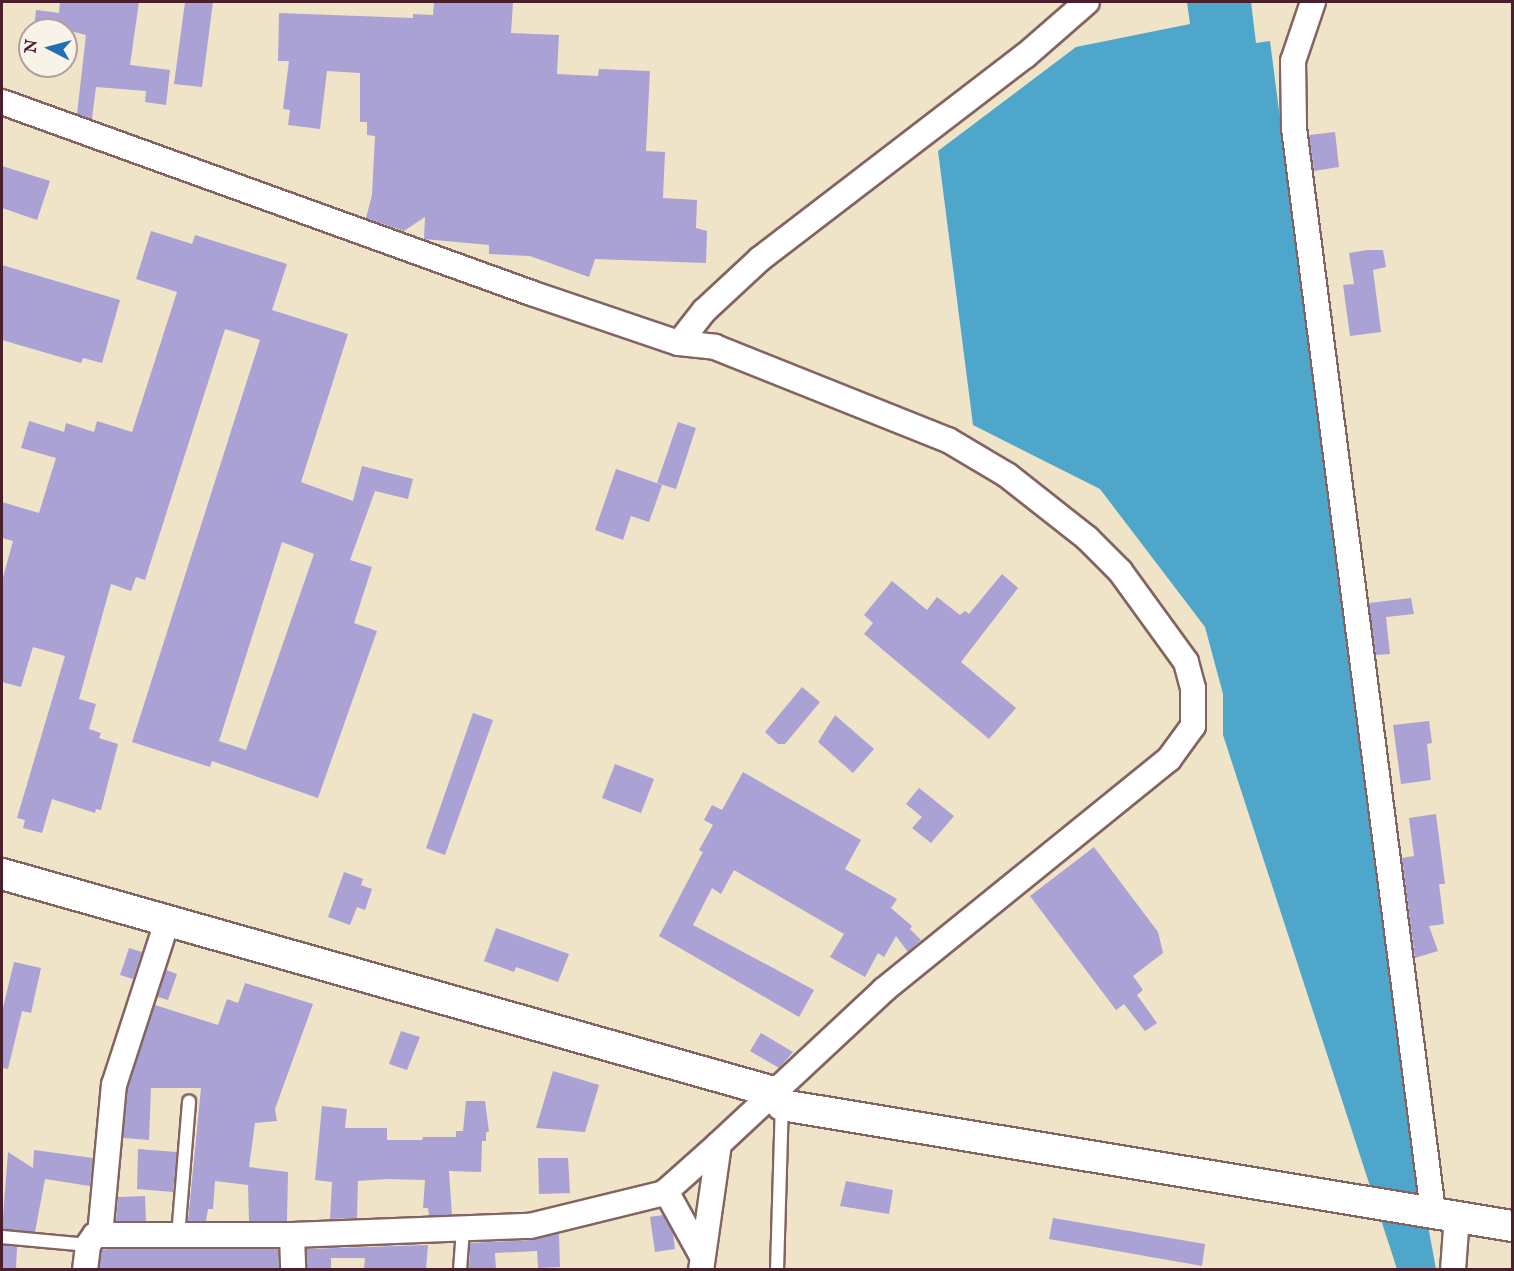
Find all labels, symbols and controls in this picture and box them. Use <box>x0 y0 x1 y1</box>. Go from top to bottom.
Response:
north arrow <box>18 18 78 78</box>
text: N <box>21 38 43 54</box>

